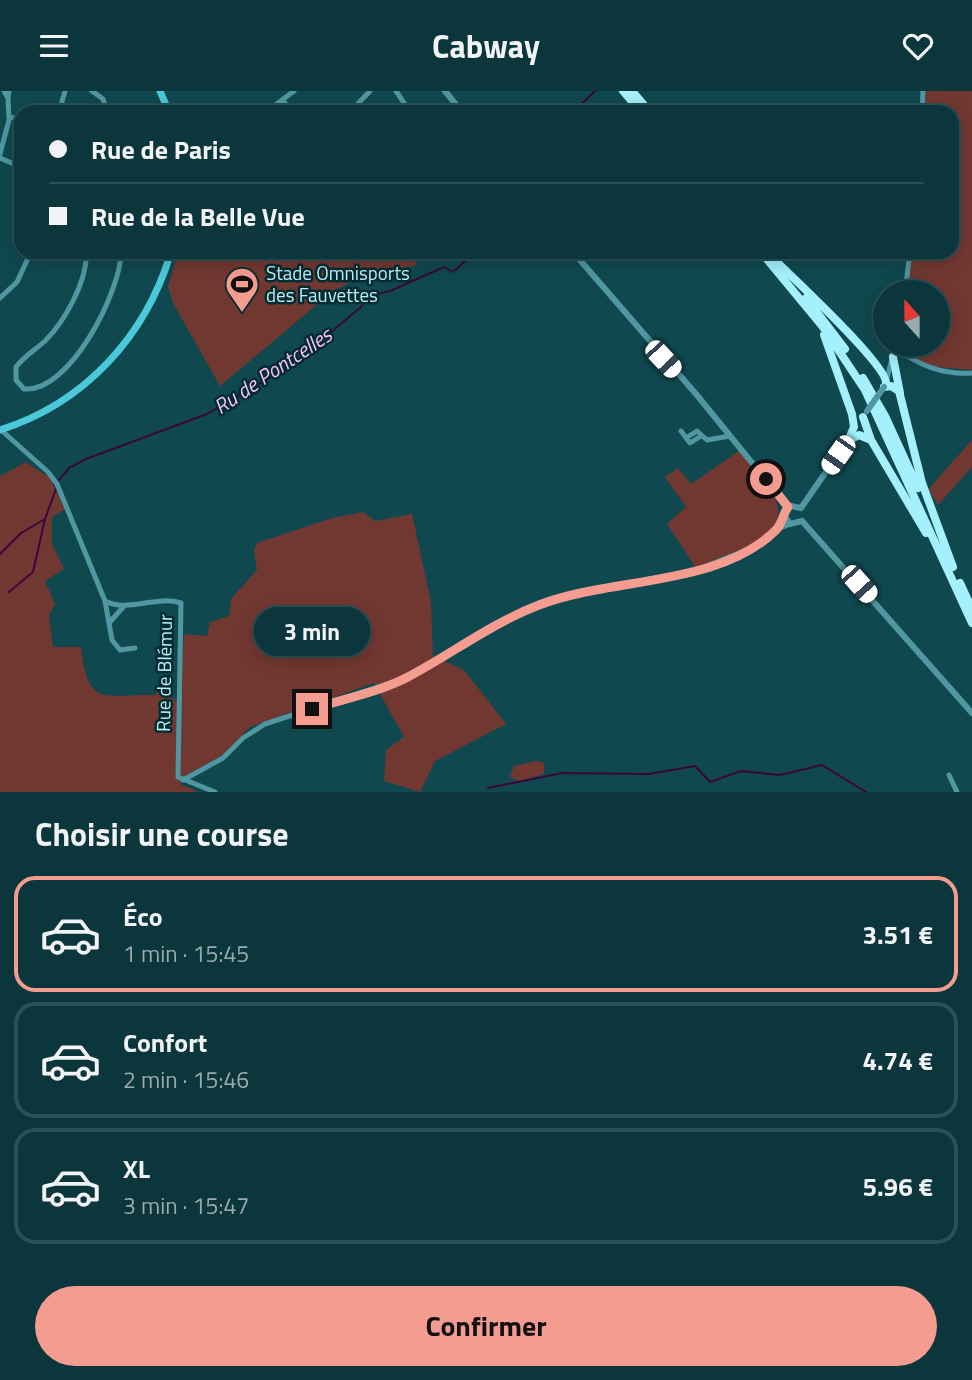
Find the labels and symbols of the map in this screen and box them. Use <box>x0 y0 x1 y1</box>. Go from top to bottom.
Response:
place label: Stade Omnisports des Fauvettes <box>266 258 410 309</box>
sports icon: Stade Omnisports des Fauvettes <box>223 265 261 314</box>
north arrow <box>873 280 950 357</box>
water label: Ru de Pontcelles <box>207 318 340 422</box>
car <box>641 336 686 382</box>
car <box>818 432 859 478</box>
route start <box>750 463 782 495</box>
car <box>838 561 881 607</box>
callout: 3 min <box>254 607 370 657</box>
street label: Rue de Blémur <box>148 614 179 732</box>
route end <box>296 693 328 725</box>

